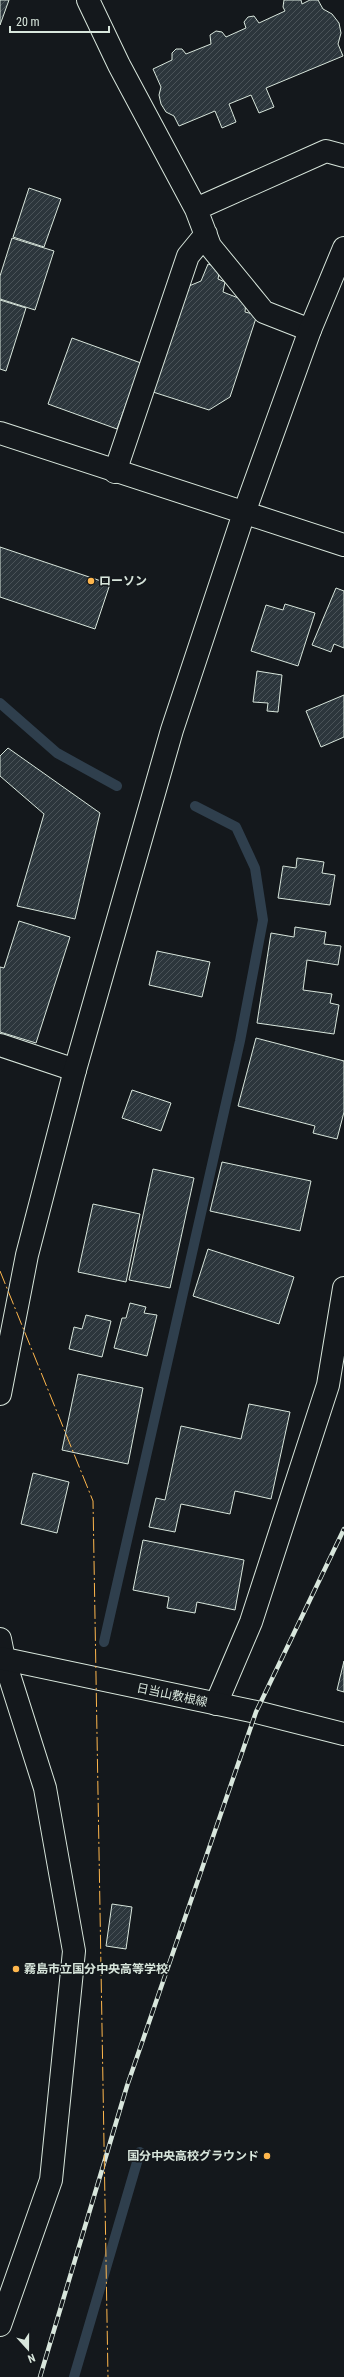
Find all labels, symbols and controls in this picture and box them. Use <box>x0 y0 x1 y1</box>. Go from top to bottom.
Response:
scale bar <box>10 8 109 34</box>
text: 20 m <box>16 15 40 29</box>
place label: ローソン <box>99 574 147 588</box>
marker: ローソン <box>86 576 96 586</box>
street label: 日当山敷根線 <box>135 1681 209 1709</box>
place label: 霧島市立国分中央高等学校 <box>24 1962 168 1976</box>
marker: 霧島市立国分中央高等学校 <box>11 1964 21 1974</box>
place label: 国分中央高校グラウンド <box>127 2149 259 2163</box>
marker: 国分中央高校グラウンド <box>262 2151 272 2161</box>
north arrow <box>8 2329 48 2369</box>
text: N <box>26 2351 37 2365</box>

